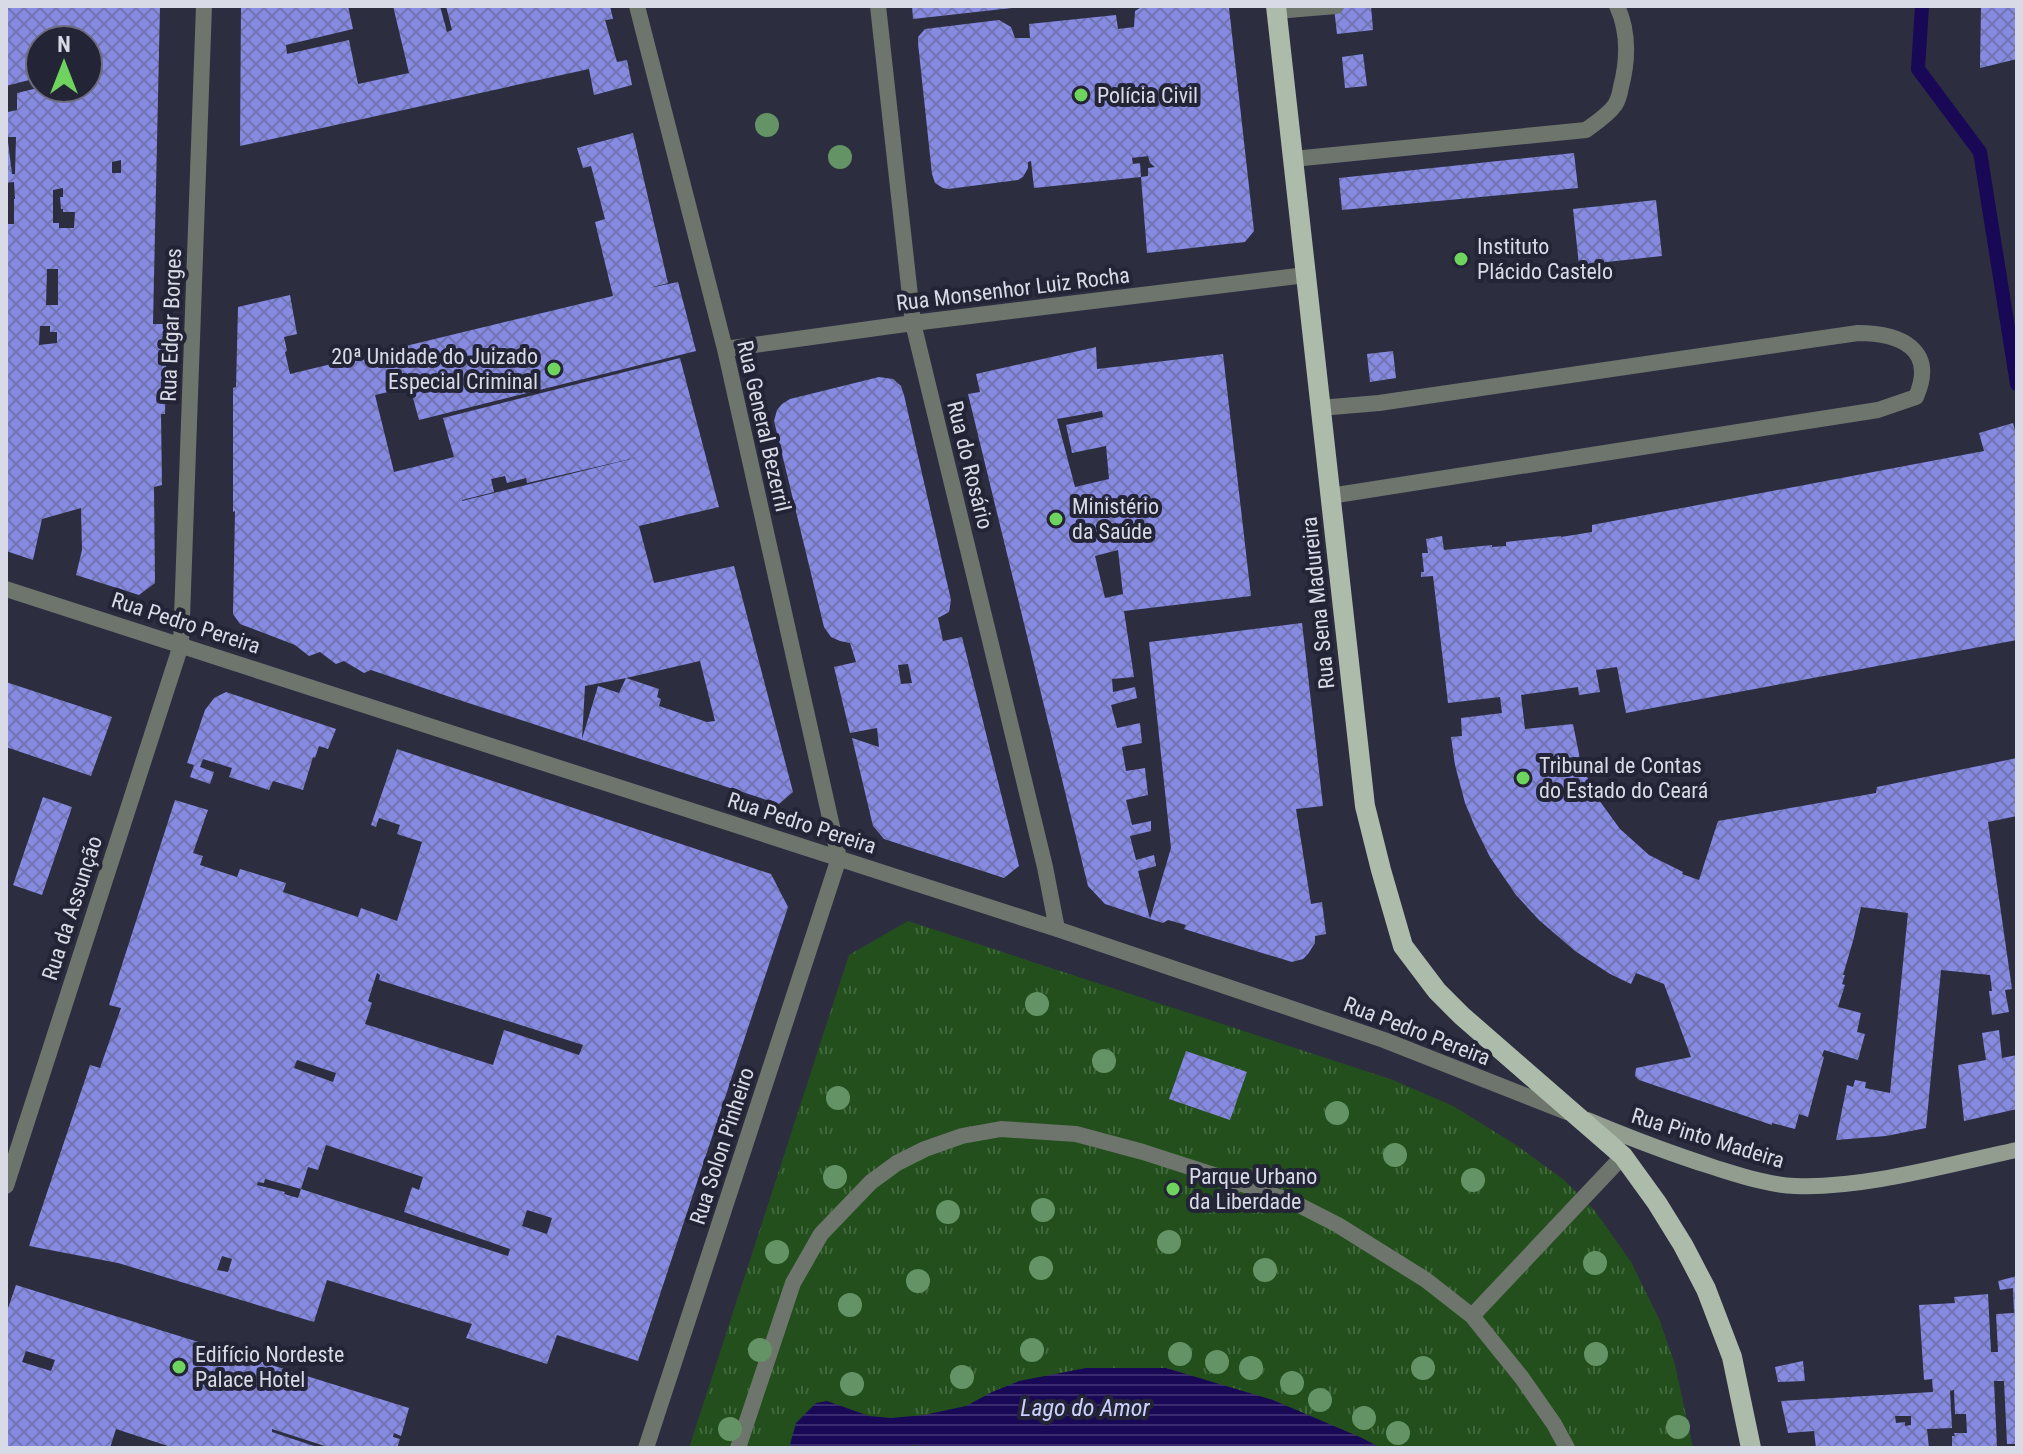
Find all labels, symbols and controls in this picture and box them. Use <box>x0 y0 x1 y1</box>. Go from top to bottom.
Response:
north arrow <box>24 24 104 104</box>
text: N <box>57 32 71 57</box>
place label: Polícia Civil <box>1097 83 1198 108</box>
marker: Polícia Civil <box>1072 86 1090 104</box>
place label: Instituto Plácido Castelo <box>1477 234 1613 284</box>
street label: Rua Edgar Borges <box>156 248 186 402</box>
marker: Instituto Plácido Castelo <box>1452 250 1470 268</box>
street label: Rua Monsenhor Luiz Rocha <box>895 262 1131 316</box>
street label: Rua General Bezerril <box>732 338 796 514</box>
place label: 20ª Unidade do Juizado Especial Criminal <box>331 344 538 394</box>
marker: 20ª Unidade do Juizado Especial Criminal <box>545 360 563 378</box>
street label: Rua do Rosário <box>942 398 998 532</box>
place label: Ministério da Saúde <box>1072 494 1159 544</box>
marker: Ministério da Saúde <box>1047 510 1065 528</box>
street label: Rua Sena Madureira <box>1297 516 1339 690</box>
street label: Rua Pedro Pereira <box>109 587 263 659</box>
place label: Tribunal de Contas do Estado do Ceará <box>1539 753 1708 803</box>
marker: Tribunal de Contas do Estado do Ceará <box>1514 769 1532 787</box>
street label: Rua Pedro Pereira <box>725 787 879 859</box>
street label: Rua da Assunção <box>37 833 107 983</box>
street label: Rua Pedro Pereira <box>1340 992 1494 1070</box>
street label: Rua Solon Pinheiro <box>685 1064 759 1228</box>
street label: Rua Pinto Madeira <box>1629 1103 1787 1173</box>
place label: Parque Urbano da Liberdade <box>1189 1164 1317 1214</box>
marker: Parque Urbano da Liberdade <box>1164 1180 1182 1198</box>
place label: Edifício Nordeste Palace Hotel <box>195 1342 344 1392</box>
marker: Edifício Nordeste Palace Hotel <box>170 1358 188 1376</box>
water label: Lago do Amor <box>1020 1394 1151 1422</box>

